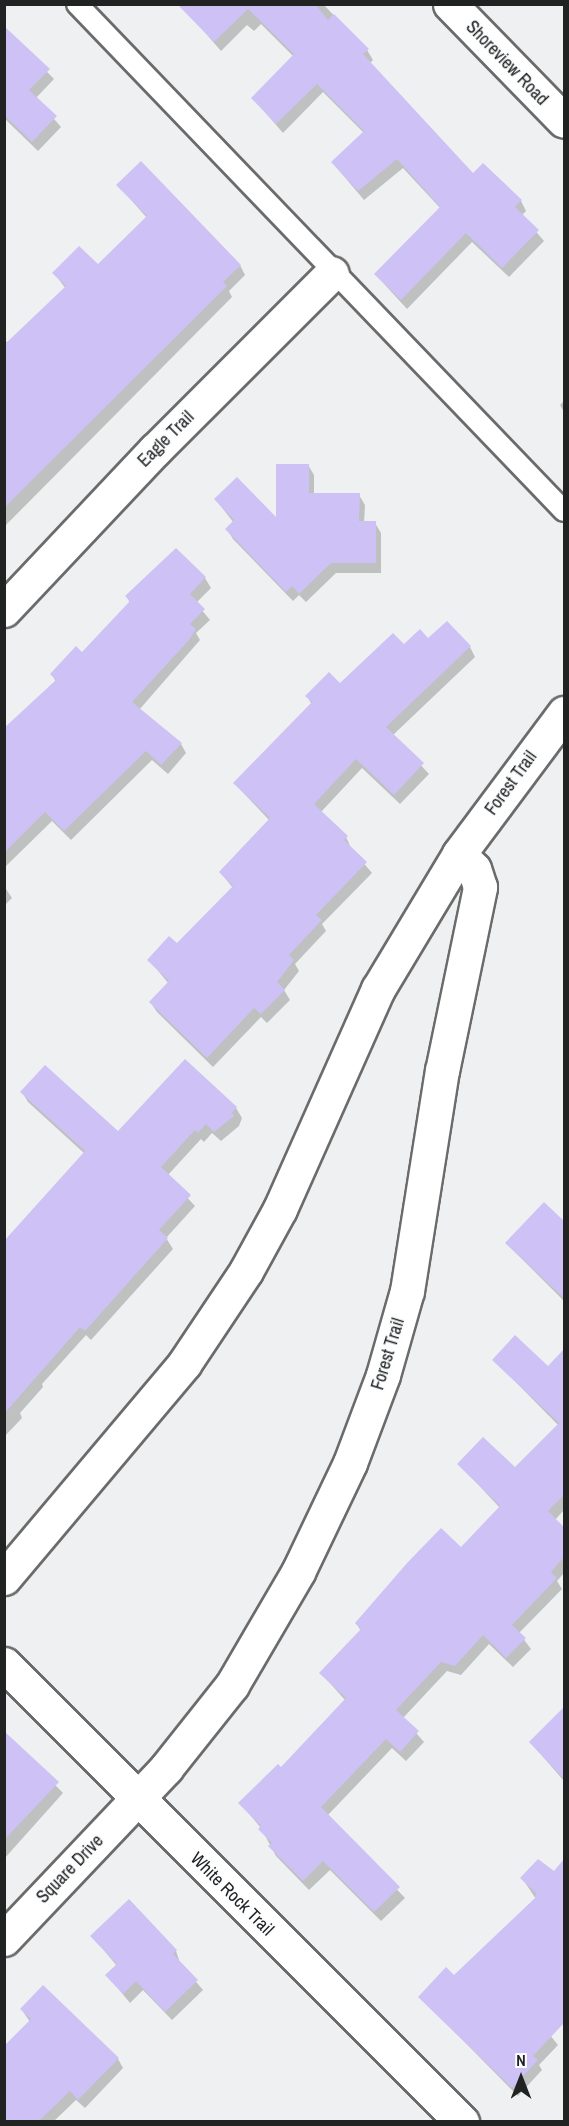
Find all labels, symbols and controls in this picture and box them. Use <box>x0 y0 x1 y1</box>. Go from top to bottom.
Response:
street label: Shoreview Road <box>461 16 553 110</box>
street label: Eagle Trail <box>133 406 199 472</box>
street label: Forest Trail <box>480 747 542 819</box>
street label: Forest Trail <box>367 1315 409 1393</box>
street label: Square Drive <box>32 1830 108 1908</box>
street label: White Rock Trail <box>186 1848 278 1940</box>
north arrow <box>491 2048 551 2108</box>
text: N <box>516 2049 526 2071</box>

